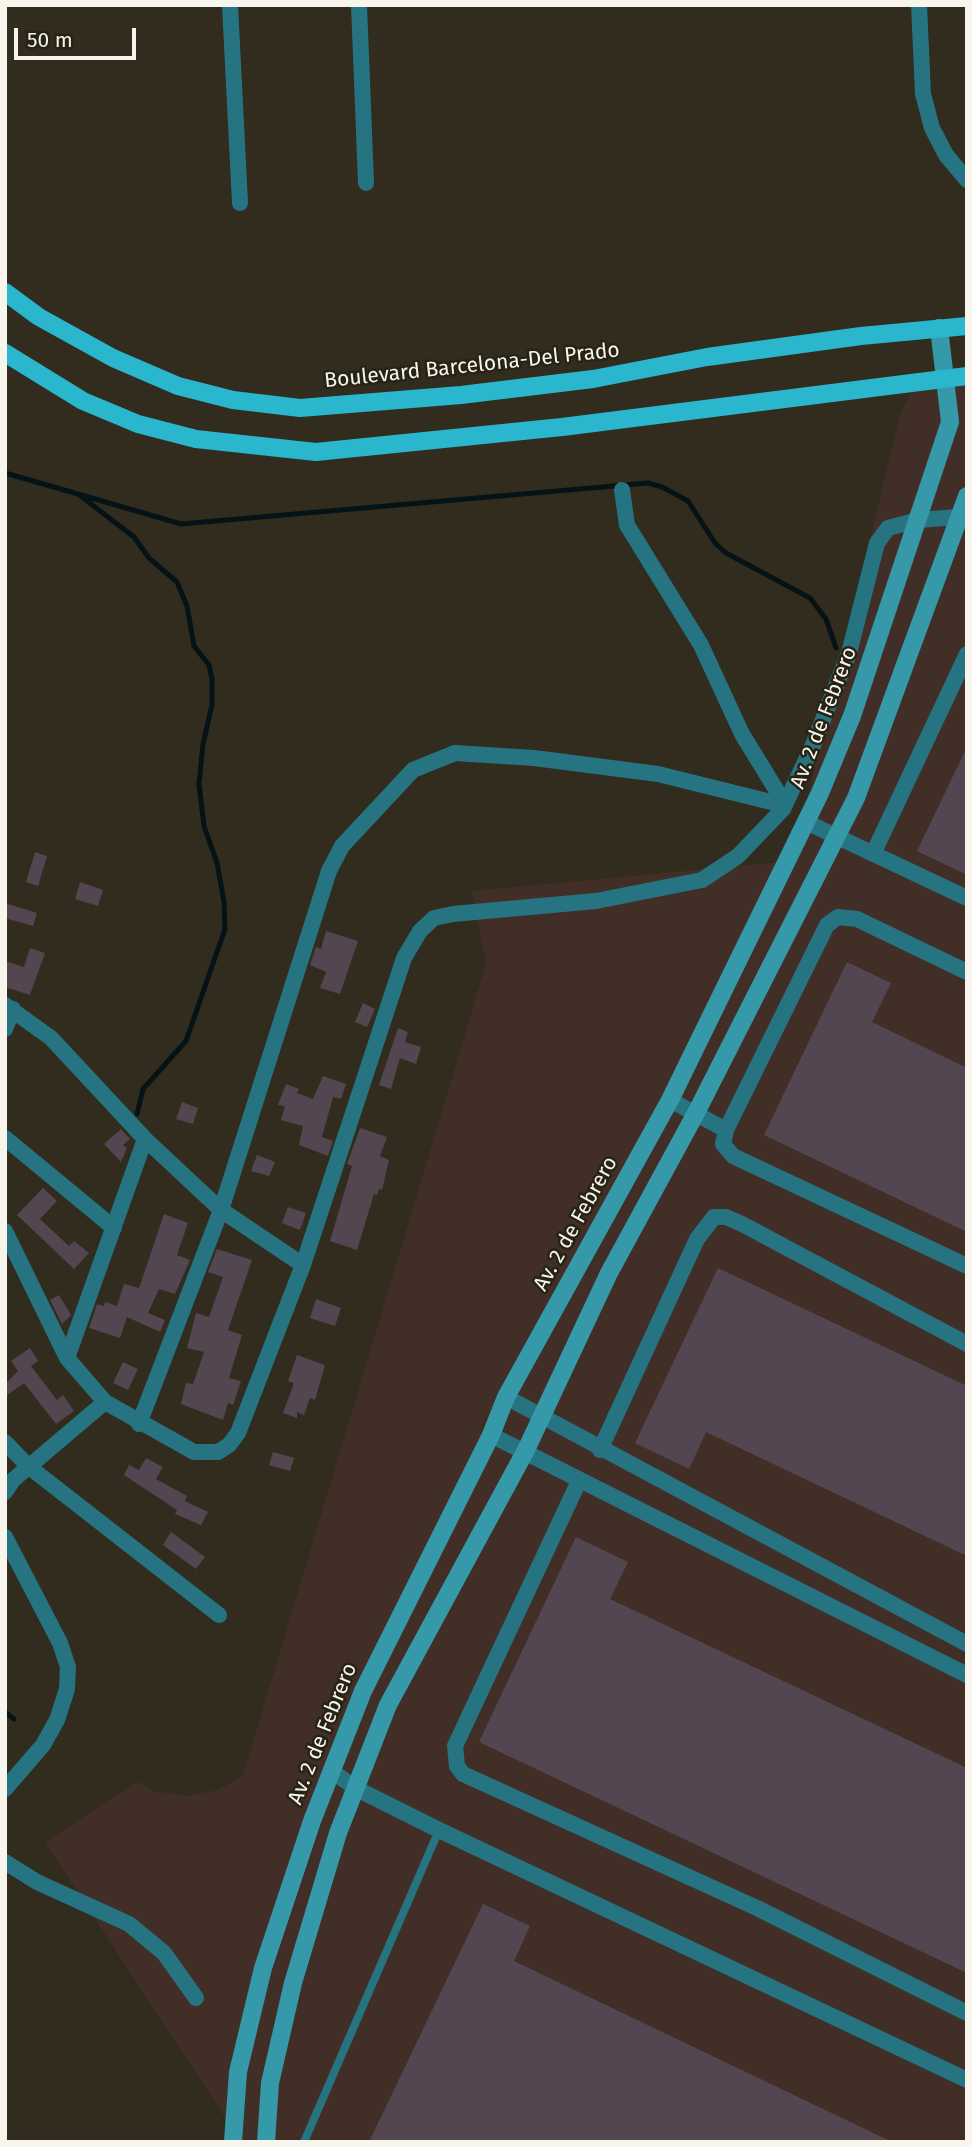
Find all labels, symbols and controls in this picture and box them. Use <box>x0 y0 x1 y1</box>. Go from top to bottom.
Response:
scale bar <box>18 14 140 58</box>
text: 50 m <box>27 27 73 53</box>
street label: Boulevard Barcelona-Del Prado <box>323 338 621 394</box>
street label: Av. 2 de Febrero <box>785 644 863 792</box>
street label: Av. 2 de Febrero <box>529 1152 623 1296</box>
street label: Av. 2 de Febrero <box>283 1660 363 1808</box>

